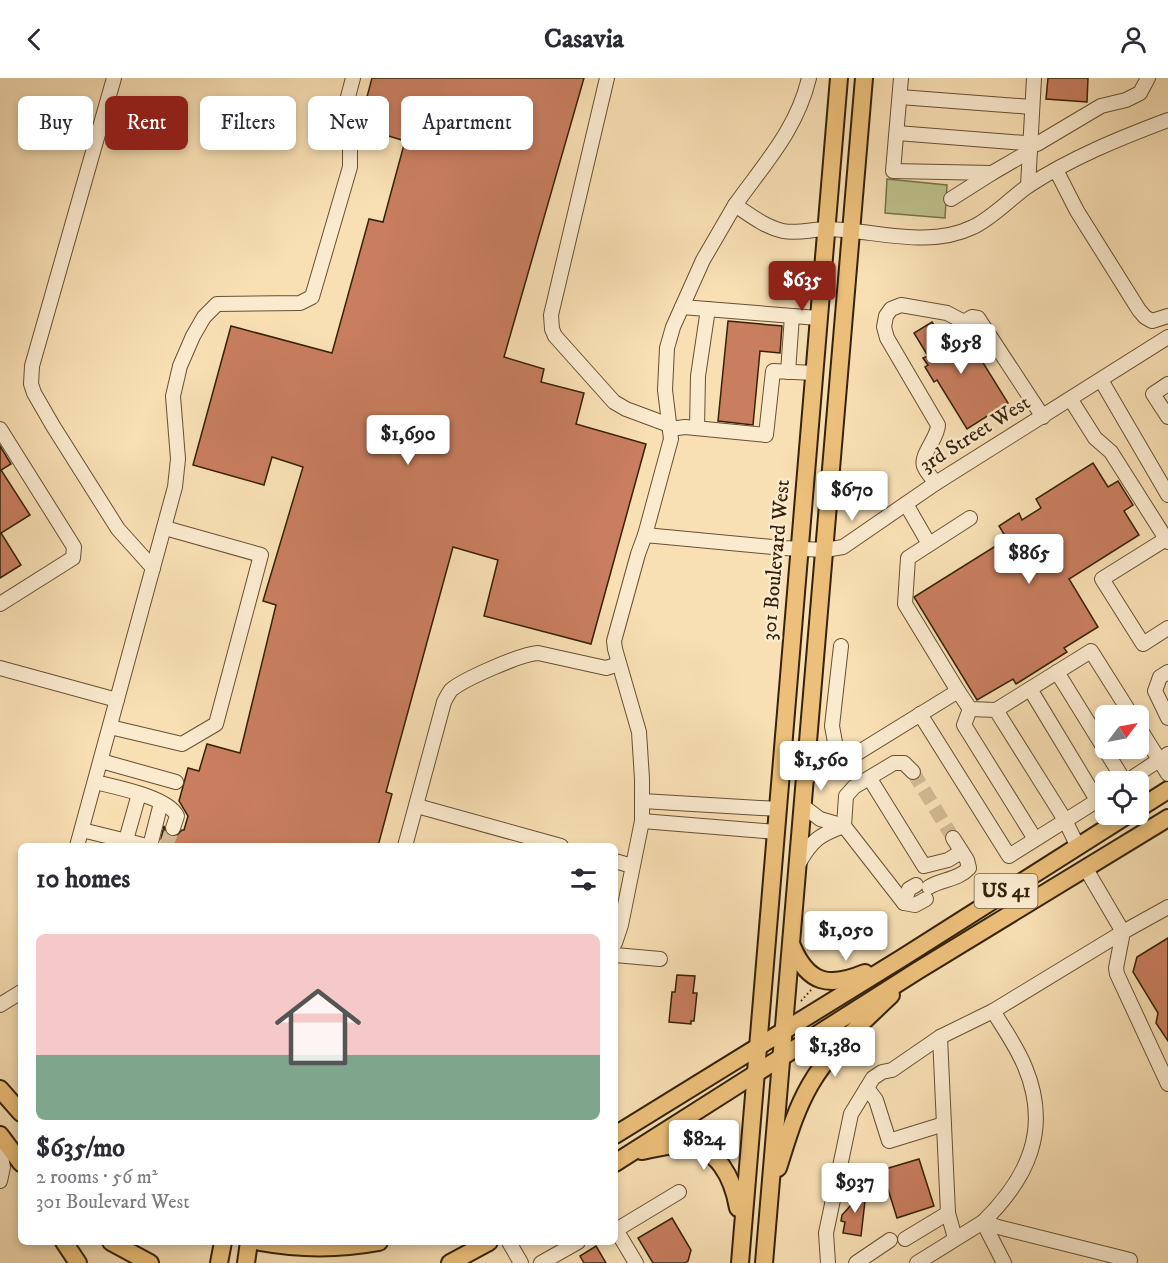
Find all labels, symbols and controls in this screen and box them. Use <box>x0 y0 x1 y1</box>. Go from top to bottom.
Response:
text: Casavia <box>544 22 624 56</box>
icon: back <box>18 23 51 56</box>
icon: person <box>1117 23 1150 56</box>
chip: Buy <box>18 96 93 150</box>
chip: Rent <box>105 96 188 150</box>
chip: Filters <box>200 96 296 150</box>
chip: New <box>308 96 389 150</box>
chip: Apartment <box>401 96 533 150</box>
pin: $635 <box>766 261 838 312</box>
text: $635 <box>783 268 821 293</box>
pin: $958 <box>925 324 997 375</box>
text: $958 <box>941 331 981 356</box>
street label: 3rd Street West <box>915 390 1035 478</box>
pin: $1,690 <box>359 415 457 466</box>
text: $1,690 <box>381 422 435 447</box>
pin: $670 <box>816 471 888 522</box>
street label: 301 Boulevard West <box>756 478 796 642</box>
text: $670 <box>831 478 873 503</box>
pin: $865 <box>993 534 1065 585</box>
text: $865 <box>1008 541 1050 566</box>
north arrow <box>1095 705 1149 759</box>
map controls <box>1095 705 1149 825</box>
pin: $1,560 <box>772 741 870 792</box>
text: $1,560 <box>794 748 848 773</box>
button: locate <box>1095 771 1149 825</box>
text: 10 homes <box>36 863 130 896</box>
icon: filters <box>567 863 600 896</box>
road number: US 41 <box>974 874 1038 908</box>
pin: $1,050 <box>797 911 895 962</box>
text: $1,050 <box>818 918 874 943</box>
icon: home <box>264 973 372 1081</box>
pin: $1,380 <box>786 1027 884 1078</box>
text: $1,380 <box>809 1034 861 1059</box>
pin: $824 <box>668 1120 740 1171</box>
text: $824 <box>683 1127 725 1152</box>
text: $635/mo <box>36 1132 125 1165</box>
pin: $937 <box>819 1163 891 1214</box>
text: 2 rooms · 56 m² <box>36 1165 158 1190</box>
text: $937 <box>836 1170 874 1195</box>
text: 301 Boulevard West <box>36 1190 190 1215</box>

